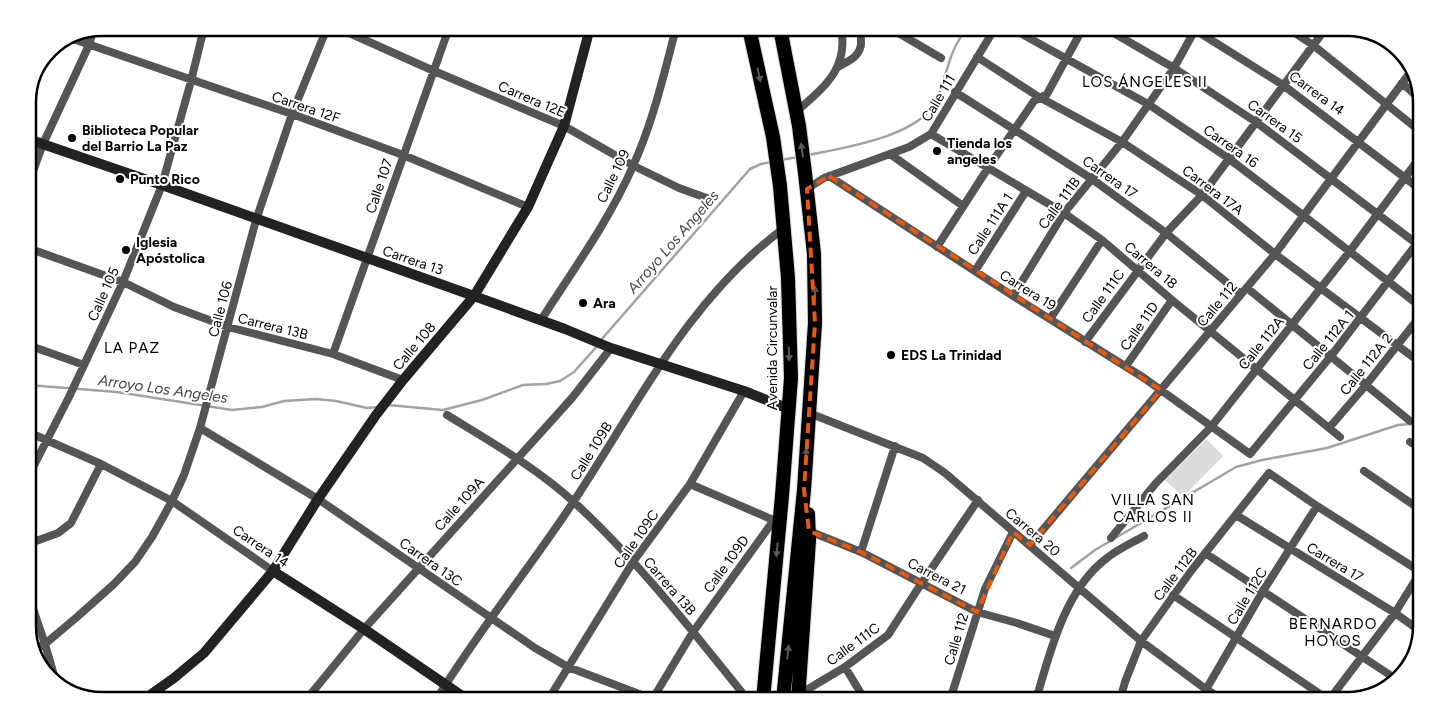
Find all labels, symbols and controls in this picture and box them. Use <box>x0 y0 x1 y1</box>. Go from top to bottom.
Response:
one-way arrow <box>755 68 763 83</box>
street label: Carrera 14 <box>1286 68 1348 119</box>
street label: Calle 111 <box>918 72 959 125</box>
district label: LOS ÁNGELES II <box>1082 73 1208 91</box>
street label: Carrera 12E <box>496 78 568 121</box>
street label: Carrera 12F <box>270 88 342 127</box>
street label: Carrera 15 <box>1244 96 1305 147</box>
street label: Carrera 16 <box>1200 121 1262 172</box>
place label: Biblioteca Popular del Barrio La Paz <box>82 122 199 155</box>
marker: Biblioteca Popular del Barrio La Paz <box>66 132 78 144</box>
place label: Tienda los angeles <box>947 135 1012 168</box>
one-way arrow <box>798 141 806 157</box>
marker: Tienda los angeles <box>931 145 943 157</box>
street label: Calle 109 <box>593 147 634 206</box>
street label: Carrera 17 <box>1079 152 1141 203</box>
street label: Calle 107 <box>362 156 397 216</box>
street label: Carrera 17A <box>1179 162 1247 219</box>
place label: Punto Rico <box>130 171 200 188</box>
marker: Punto Rico <box>114 173 126 185</box>
street label: Calle 111B <box>1035 174 1084 233</box>
water label: Arroyo Los Angeles <box>623 187 723 298</box>
street label: Calle 111A 1 <box>964 190 1017 258</box>
place label: Iglesia Apóstolica <box>136 234 205 267</box>
street label: Carrera 18 <box>1121 238 1181 292</box>
street label: Carrera 13 <box>380 242 445 279</box>
marker: Iglesia Apóstolica <box>120 244 132 256</box>
street label: Calle 105 <box>84 265 123 324</box>
street label: Carrera 19 <box>996 266 1059 314</box>
street label: Calle 111C <box>1078 266 1128 326</box>
street label: Calle 112 <box>1194 278 1241 330</box>
street label: Calle 106 <box>205 279 236 339</box>
one-way arrow <box>811 285 819 301</box>
street label: Avenida Circunvalar <box>764 286 781 410</box>
place label: Ara <box>593 295 616 312</box>
marker: Ara <box>577 297 589 309</box>
street label: Calle 11D <box>1116 299 1162 354</box>
street label: Calle 112A 1 <box>1299 307 1358 374</box>
street label: Carrera 13B <box>236 310 310 343</box>
street label: Calle 112A <box>1235 313 1288 373</box>
street label: Calle 108 <box>389 319 439 374</box>
street label: Calle 112A 2 <box>1336 330 1396 399</box>
district label: LA PAZ <box>104 339 160 357</box>
one-way arrow <box>786 346 794 362</box>
place label: EDS La Trinidad <box>901 347 1002 364</box>
marker: EDS La Trinidad <box>885 349 897 361</box>
water label: Arroyo Los Angeles <box>96 371 229 407</box>
street label: Calle 109B <box>567 419 616 484</box>
one-way arrow <box>802 447 810 463</box>
street label: Calle 109A <box>431 473 488 535</box>
district label: VILLA SAN CARLOS II <box>1111 491 1195 526</box>
street label: Carrera 20 <box>1002 505 1064 560</box>
street label: Calle 109C <box>610 507 663 572</box>
street label: Carrera 14 <box>229 521 292 572</box>
street label: Calle 109D <box>700 532 753 596</box>
street label: Carrera 13C <box>396 534 466 590</box>
street label: Carrera 17 <box>1303 539 1367 586</box>
one-way arrow <box>773 543 781 559</box>
street label: Calle 112B <box>1150 544 1201 604</box>
street label: Carrera 13B <box>640 554 700 619</box>
street label: Carrera 21 <box>905 555 969 598</box>
street label: Calle 112C <box>1224 564 1271 628</box>
street label: Calle 112 <box>940 611 972 667</box>
district label: BERNARDO HOYOS <box>1289 615 1377 650</box>
street label: Calle 111C <box>823 619 883 669</box>
one-way arrow <box>784 644 792 660</box>

